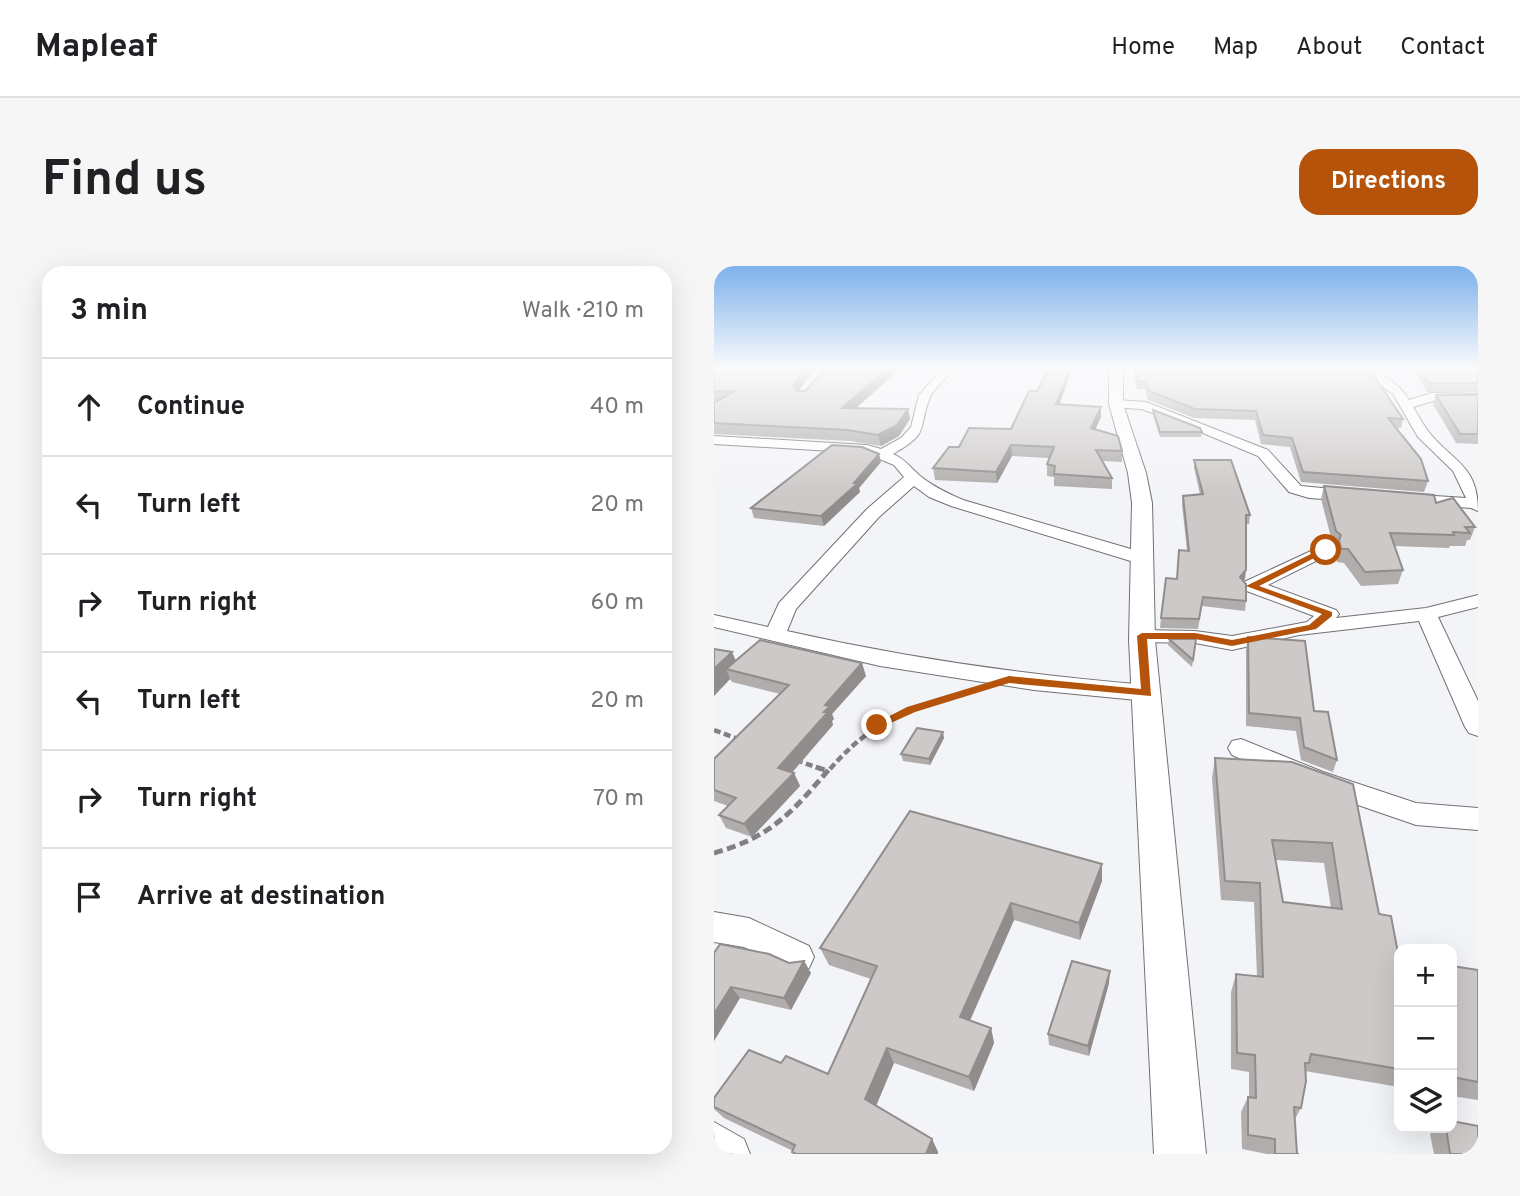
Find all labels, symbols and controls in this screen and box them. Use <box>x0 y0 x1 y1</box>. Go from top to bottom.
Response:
text: Mapleaf <box>35 27 158 69</box>
text: Home <box>1111 33 1175 63</box>
text: Map <box>1213 33 1258 63</box>
text: About <box>1296 33 1362 63</box>
text: Contact <box>1400 33 1485 63</box>
button: Directions <box>1299 149 1478 215</box>
text: Find us <box>42 151 207 213</box>
text: 3 min <box>70 293 148 330</box>
text: Walk · 210 m <box>522 297 644 326</box>
icon: ahead <box>70 388 108 426</box>
text: Continue <box>137 391 245 424</box>
text: 40 m <box>590 393 644 422</box>
icon: left <box>70 486 108 524</box>
text: Turn left <box>137 489 241 522</box>
text: 20 m <box>590 491 644 520</box>
route start <box>1310 534 1341 565</box>
icon: right <box>70 584 108 622</box>
text: Turn right <box>137 587 257 620</box>
text: 60 m <box>591 589 644 618</box>
icon: left <box>70 682 108 720</box>
text: Turn left <box>137 685 241 718</box>
text: 20 m <box>590 687 644 716</box>
route end <box>861 709 892 740</box>
icon: right <box>70 780 108 818</box>
text: Turn right <box>137 783 257 816</box>
text: 70 m <box>593 785 644 814</box>
icon: arrive <box>70 878 108 916</box>
text: Arrive at destination <box>137 881 385 914</box>
map controls <box>1394 944 1457 1133</box>
button: + <box>1394 944 1457 1007</box>
button: − <box>1394 1007 1457 1070</box>
button: layers <box>1394 1070 1457 1133</box>

